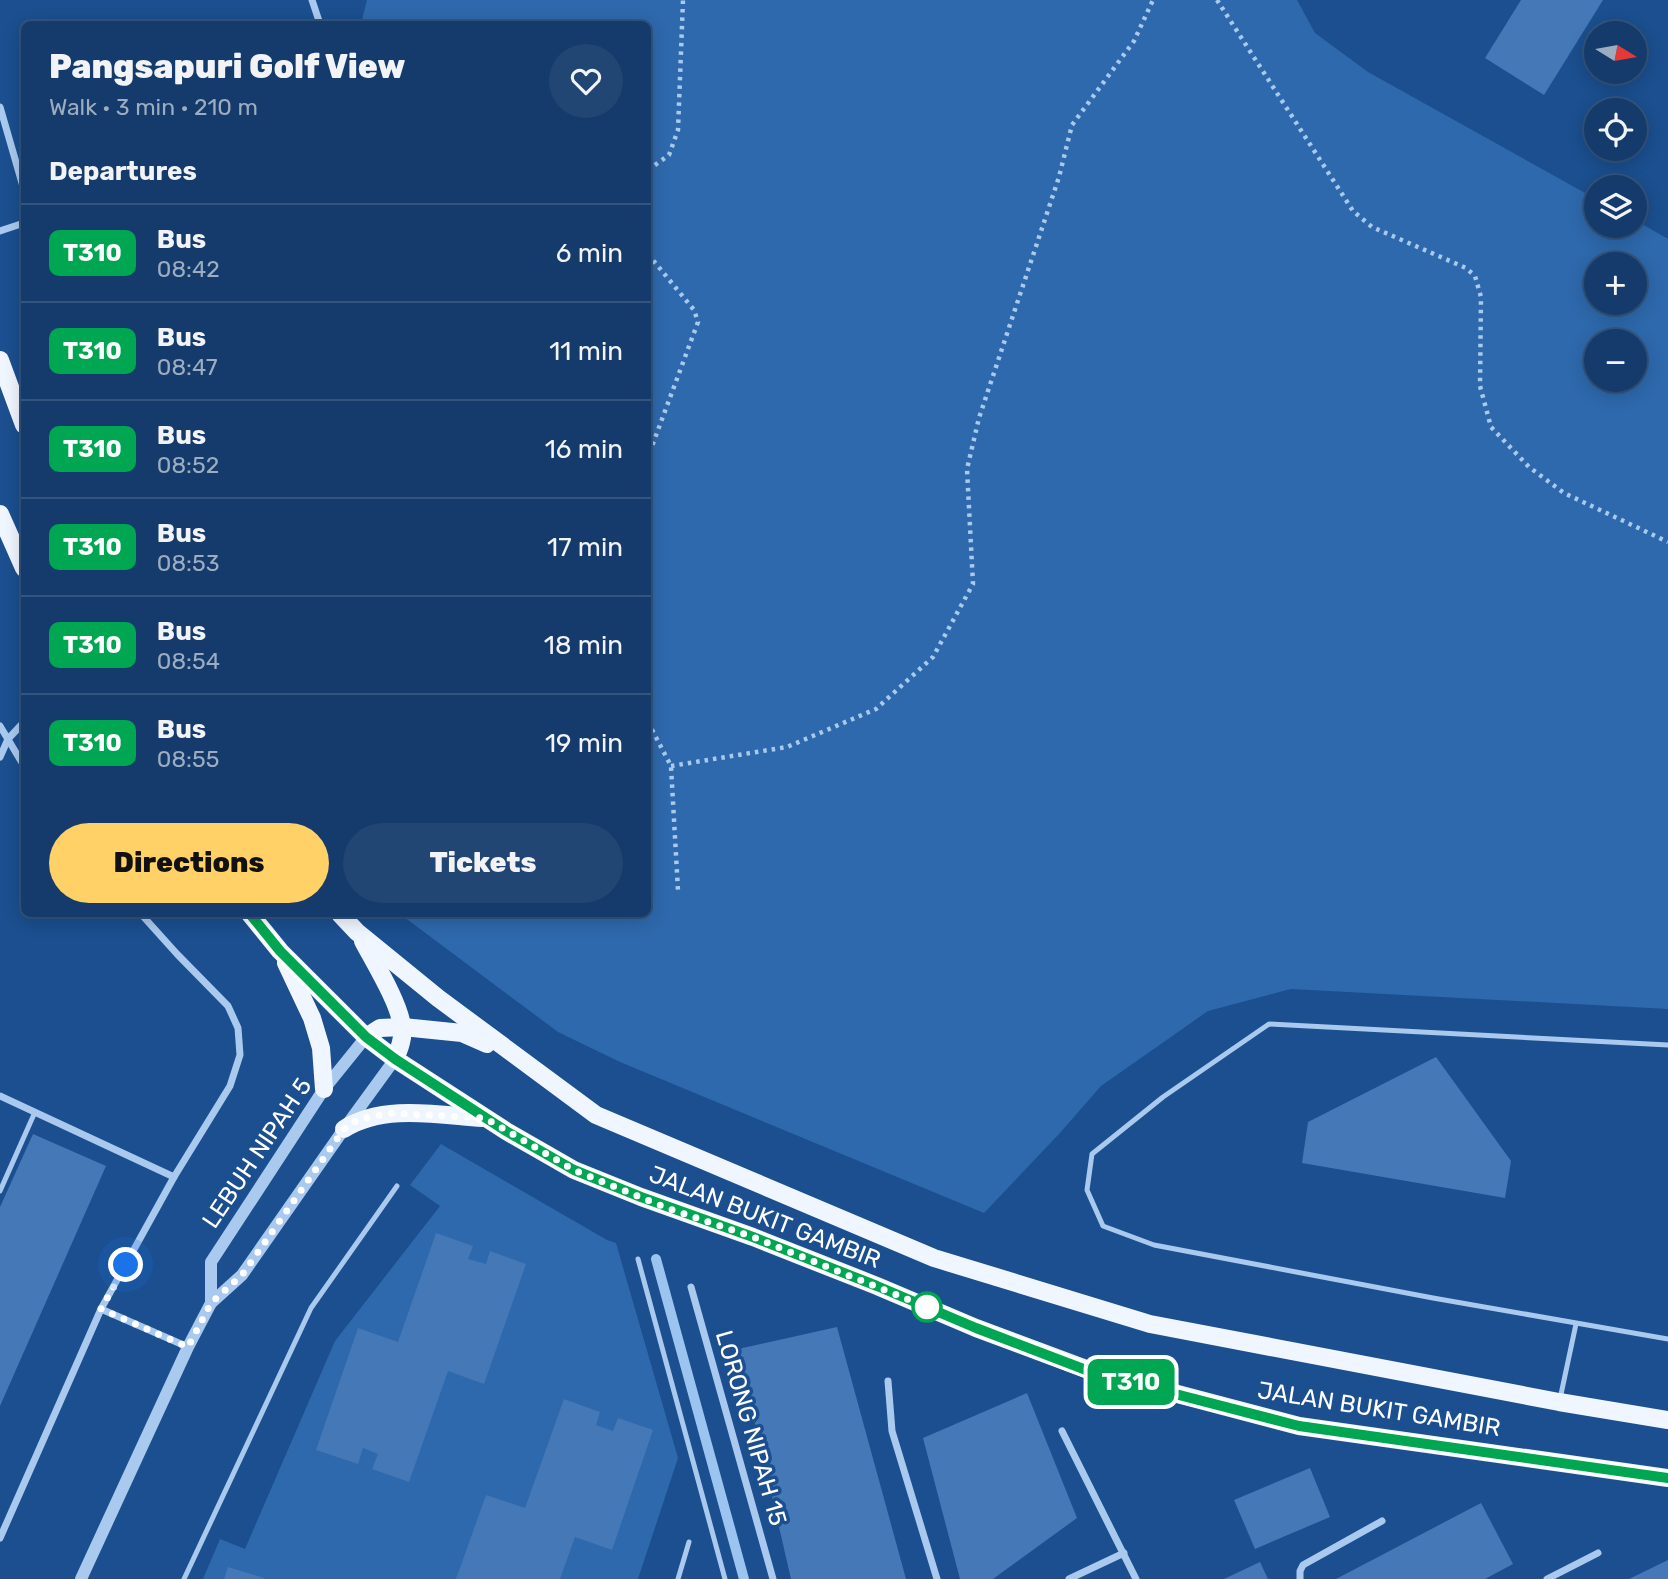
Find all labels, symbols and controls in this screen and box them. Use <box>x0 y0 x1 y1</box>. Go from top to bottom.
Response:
north arrow <box>1584 21 1647 84</box>
map controls <box>1584 21 1647 392</box>
button: heart <box>549 44 623 118</box>
text: Pangsapuri Golf View <box>49 47 405 86</box>
text: Walk · 3 min · 210 m <box>49 93 258 121</box>
button: locate <box>1584 98 1647 161</box>
text: Departures <box>49 156 197 187</box>
button: layers <box>1584 175 1647 238</box>
text: Bus <box>157 224 206 255</box>
text: 6 min <box>556 238 623 269</box>
text: T310 <box>63 239 122 267</box>
button: + <box>1584 252 1647 315</box>
text: 08:42 <box>157 255 220 283</box>
text: Bus <box>157 322 206 353</box>
button: − <box>1584 329 1647 392</box>
text: 11 min <box>549 336 623 367</box>
text: T310 <box>63 337 122 365</box>
text: 08:47 <box>157 353 218 381</box>
text: Bus <box>157 420 206 451</box>
text: 16 min <box>545 434 623 465</box>
text: T310 <box>63 435 122 463</box>
text: 08:52 <box>157 451 219 479</box>
text: Bus <box>157 518 206 549</box>
text: 17 min <box>547 532 623 563</box>
text: T310 <box>63 533 122 561</box>
text: 08:53 <box>157 549 219 577</box>
text: Bus <box>157 616 206 647</box>
text: 18 min <box>544 630 623 661</box>
text: T310 <box>63 631 122 659</box>
text: 08:54 <box>157 647 220 675</box>
text: Bus <box>157 714 206 745</box>
text: 19 min <box>545 728 623 759</box>
text: T310 <box>63 729 122 757</box>
text: 08:55 <box>157 745 219 773</box>
button: Directions <box>49 823 329 903</box>
button: Tickets <box>343 823 623 903</box>
street label: LEBUH NIPAH 5 <box>196 1073 318 1233</box>
street label: JALAN BUKIT GAMBIR <box>645 1160 885 1274</box>
your location <box>108 1247 143 1282</box>
unlabelled marker <box>912 1292 942 1322</box>
street label: LORONG NIPAH 15 <box>710 1327 792 1529</box>
line badge: T310 <box>1082 1359 1180 1405</box>
text: T310 <box>1102 1368 1160 1396</box>
street label: JALAN BUKIT GAMBIR <box>1256 1376 1502 1442</box>

